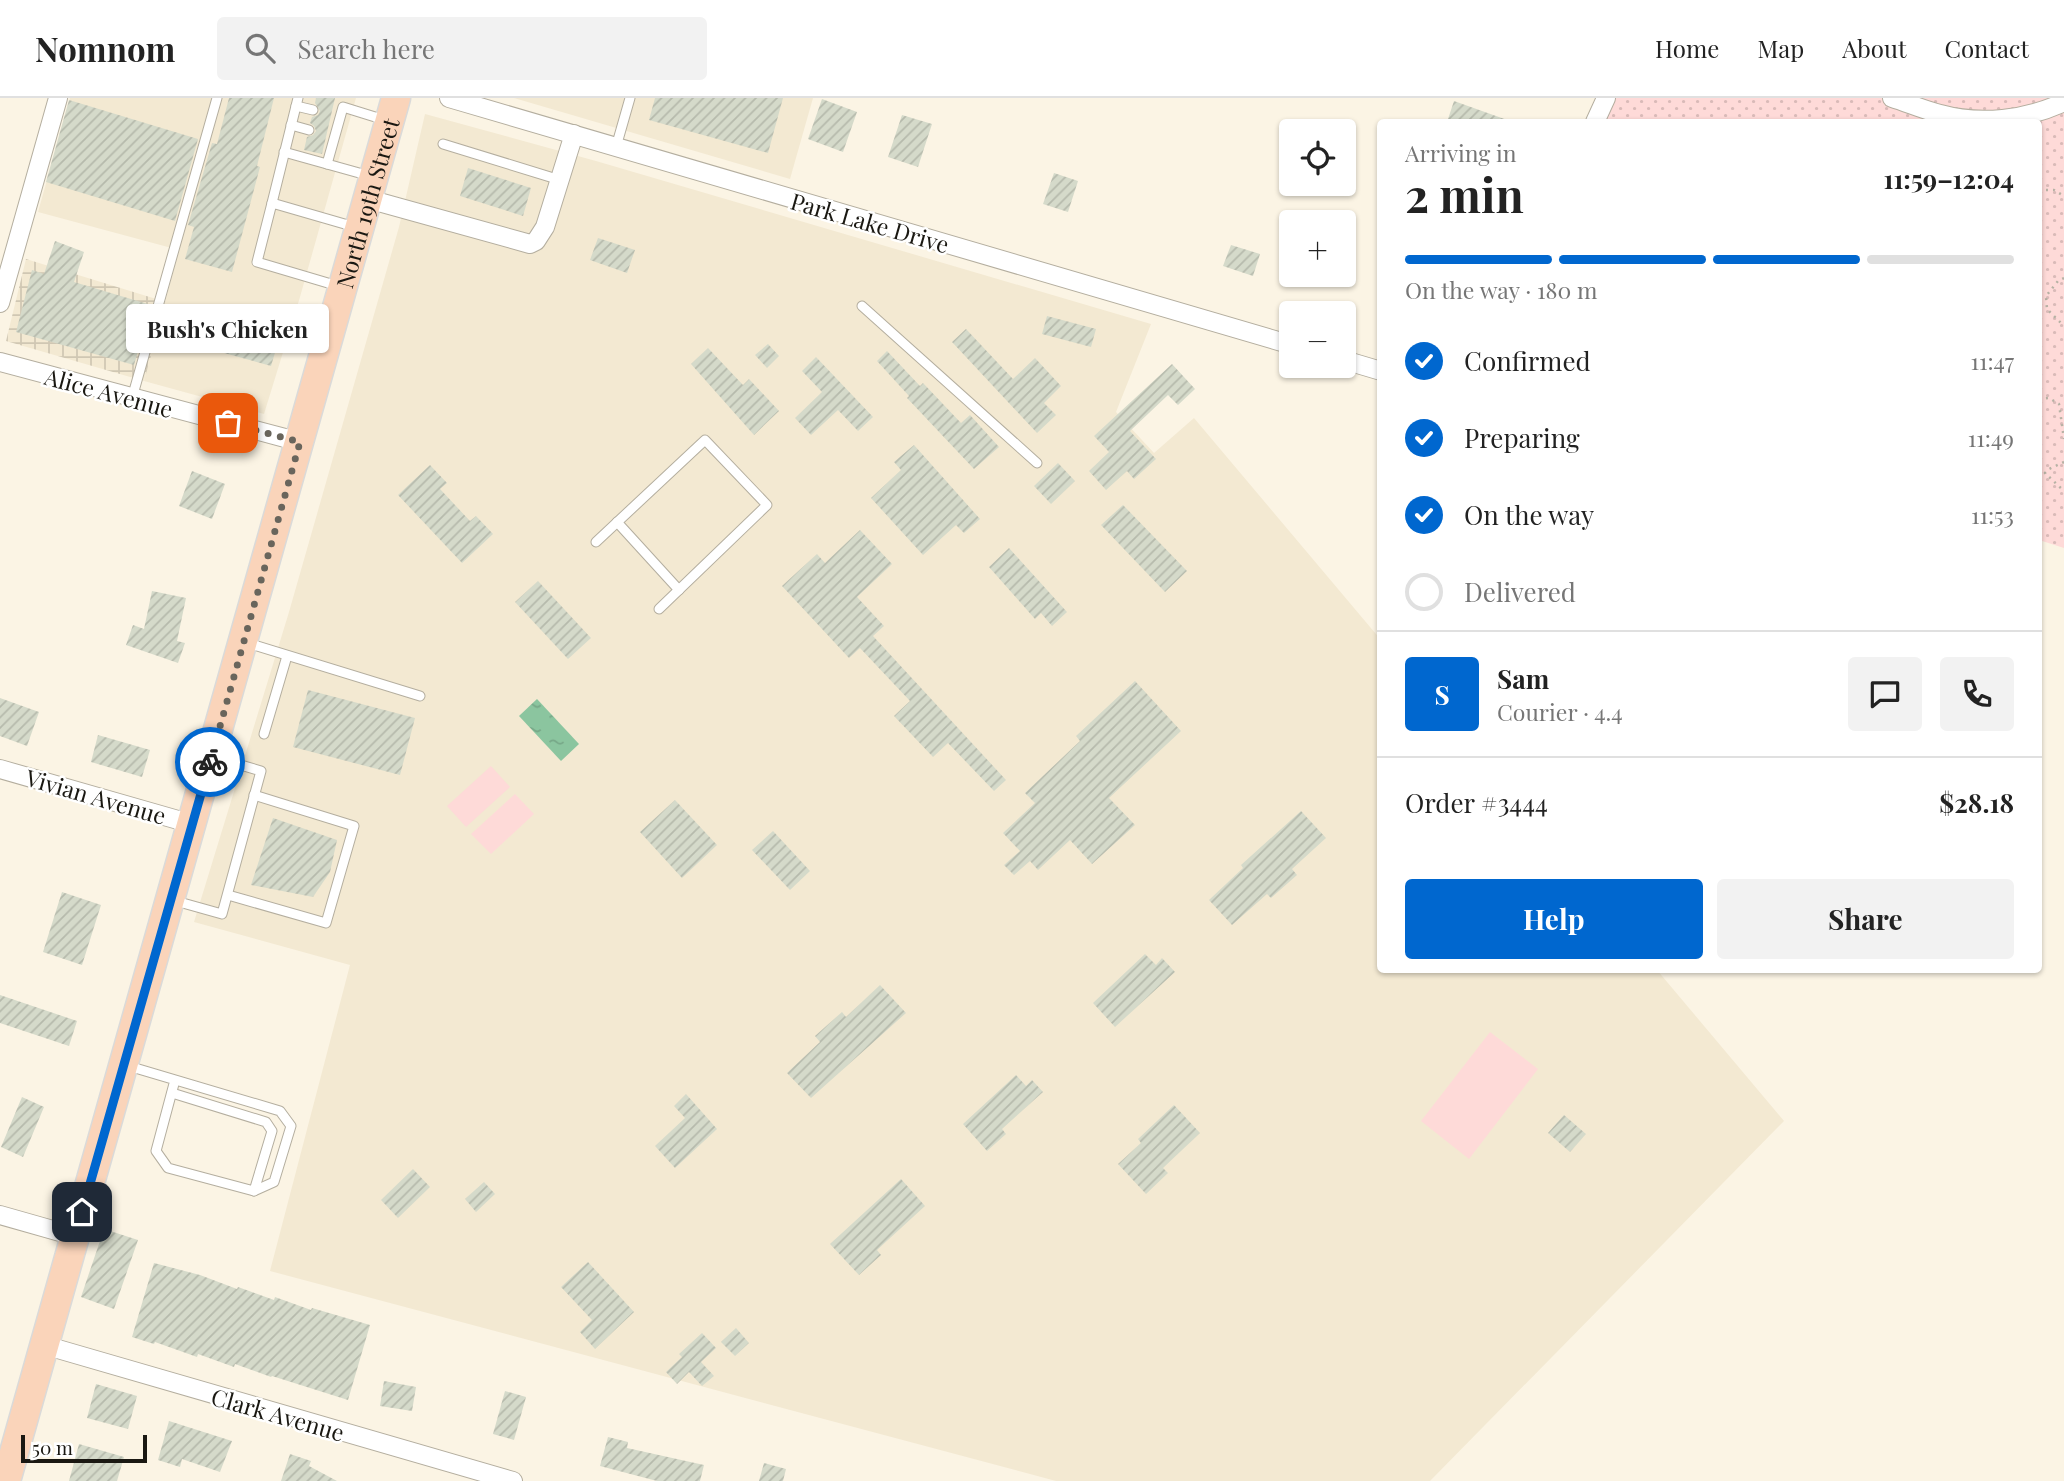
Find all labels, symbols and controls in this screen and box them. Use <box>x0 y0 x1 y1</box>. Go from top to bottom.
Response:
search box <box>217 17 707 80</box>
text: Nomnom <box>35 26 175 70</box>
icon: search <box>241 29 279 67</box>
text: Search here <box>297 31 435 66</box>
text: Home <box>1655 32 1719 64</box>
text: Map <box>1757 32 1804 64</box>
text: About <box>1842 32 1906 64</box>
text: Contact <box>1944 32 2029 64</box>
street label: North 19th Street <box>328 113 405 292</box>
map controls <box>1279 119 1356 378</box>
button: locate <box>1279 119 1356 196</box>
text: Arriving in <box>1405 137 1517 168</box>
text: 11:59–12:04 <box>1883 161 2014 196</box>
text: 2 min <box>1405 163 1524 225</box>
street label: Park Lake Drive <box>787 185 953 259</box>
button: + <box>1279 210 1356 287</box>
text: On the way · 180 m <box>1405 274 1597 305</box>
button: − <box>1279 301 1356 378</box>
callout: Bush's Chicken <box>126 304 330 353</box>
text: Bush's Chicken <box>147 313 308 344</box>
icon: check <box>1405 342 1443 380</box>
text: Confirmed <box>1464 343 1591 378</box>
text: 11:47 <box>1970 345 2014 376</box>
street label: Alice Avenue <box>41 360 177 424</box>
pin <box>198 393 258 453</box>
icon: bag <box>209 404 247 442</box>
icon: check <box>1405 419 1443 457</box>
text: Preparing <box>1464 420 1580 455</box>
text: 11:49 <box>1968 422 2014 453</box>
icon: check <box>1405 496 1443 534</box>
text: On the way <box>1464 497 1594 532</box>
text: 11:53 <box>1971 499 2014 530</box>
text: Delivered <box>1464 574 1576 609</box>
button: chat <box>1848 657 1922 731</box>
button: phone <box>1940 657 2014 731</box>
text: Sam <box>1497 661 1549 696</box>
text: S <box>1434 677 1450 712</box>
text: Courier · 4.4 <box>1497 696 1623 727</box>
courier <box>175 727 245 797</box>
icon: bike <box>191 743 229 781</box>
street label: Vivian Avenue <box>21 761 170 831</box>
text: Order #3444 <box>1405 785 1548 820</box>
text: $28.18 <box>1939 785 2014 820</box>
button: Help <box>1405 879 1703 959</box>
button: Share <box>1717 879 2014 959</box>
pin <box>52 1182 112 1242</box>
icon: home <box>63 1193 101 1231</box>
street label: Clark Avenue <box>208 1380 348 1448</box>
scale bar <box>21 1432 147 1464</box>
text: 50 m <box>32 1434 73 1460</box>

